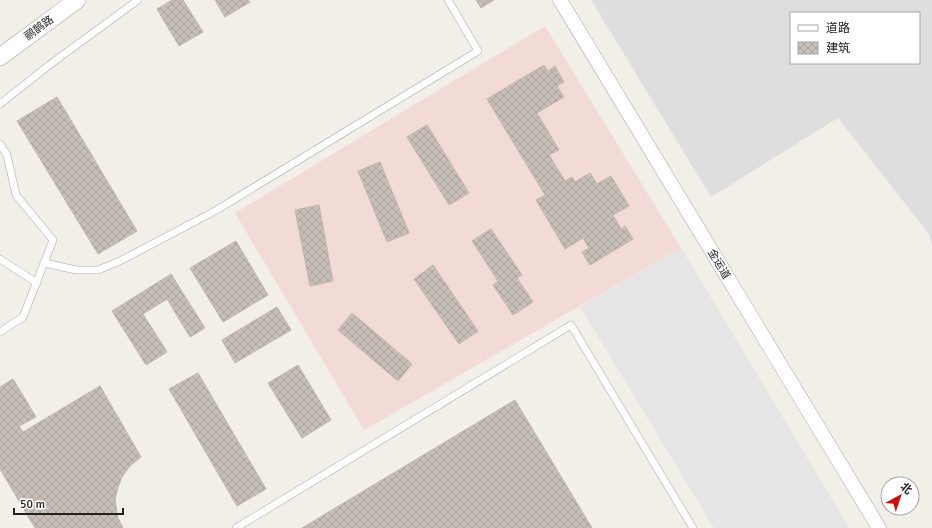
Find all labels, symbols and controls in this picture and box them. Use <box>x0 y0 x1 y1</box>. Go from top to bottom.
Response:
legend <box>790 12 920 64</box>
street label: 鹂鹊路 <box>22 13 56 43</box>
text: 道路 <box>826 21 850 36</box>
text: 建筑 <box>826 41 850 56</box>
street label: 金运道 <box>705 247 733 281</box>
north arrow <box>880 476 920 516</box>
text: 北 <box>898 480 914 497</box>
scale bar <box>14 490 123 516</box>
text: 50 m <box>20 497 45 512</box>

